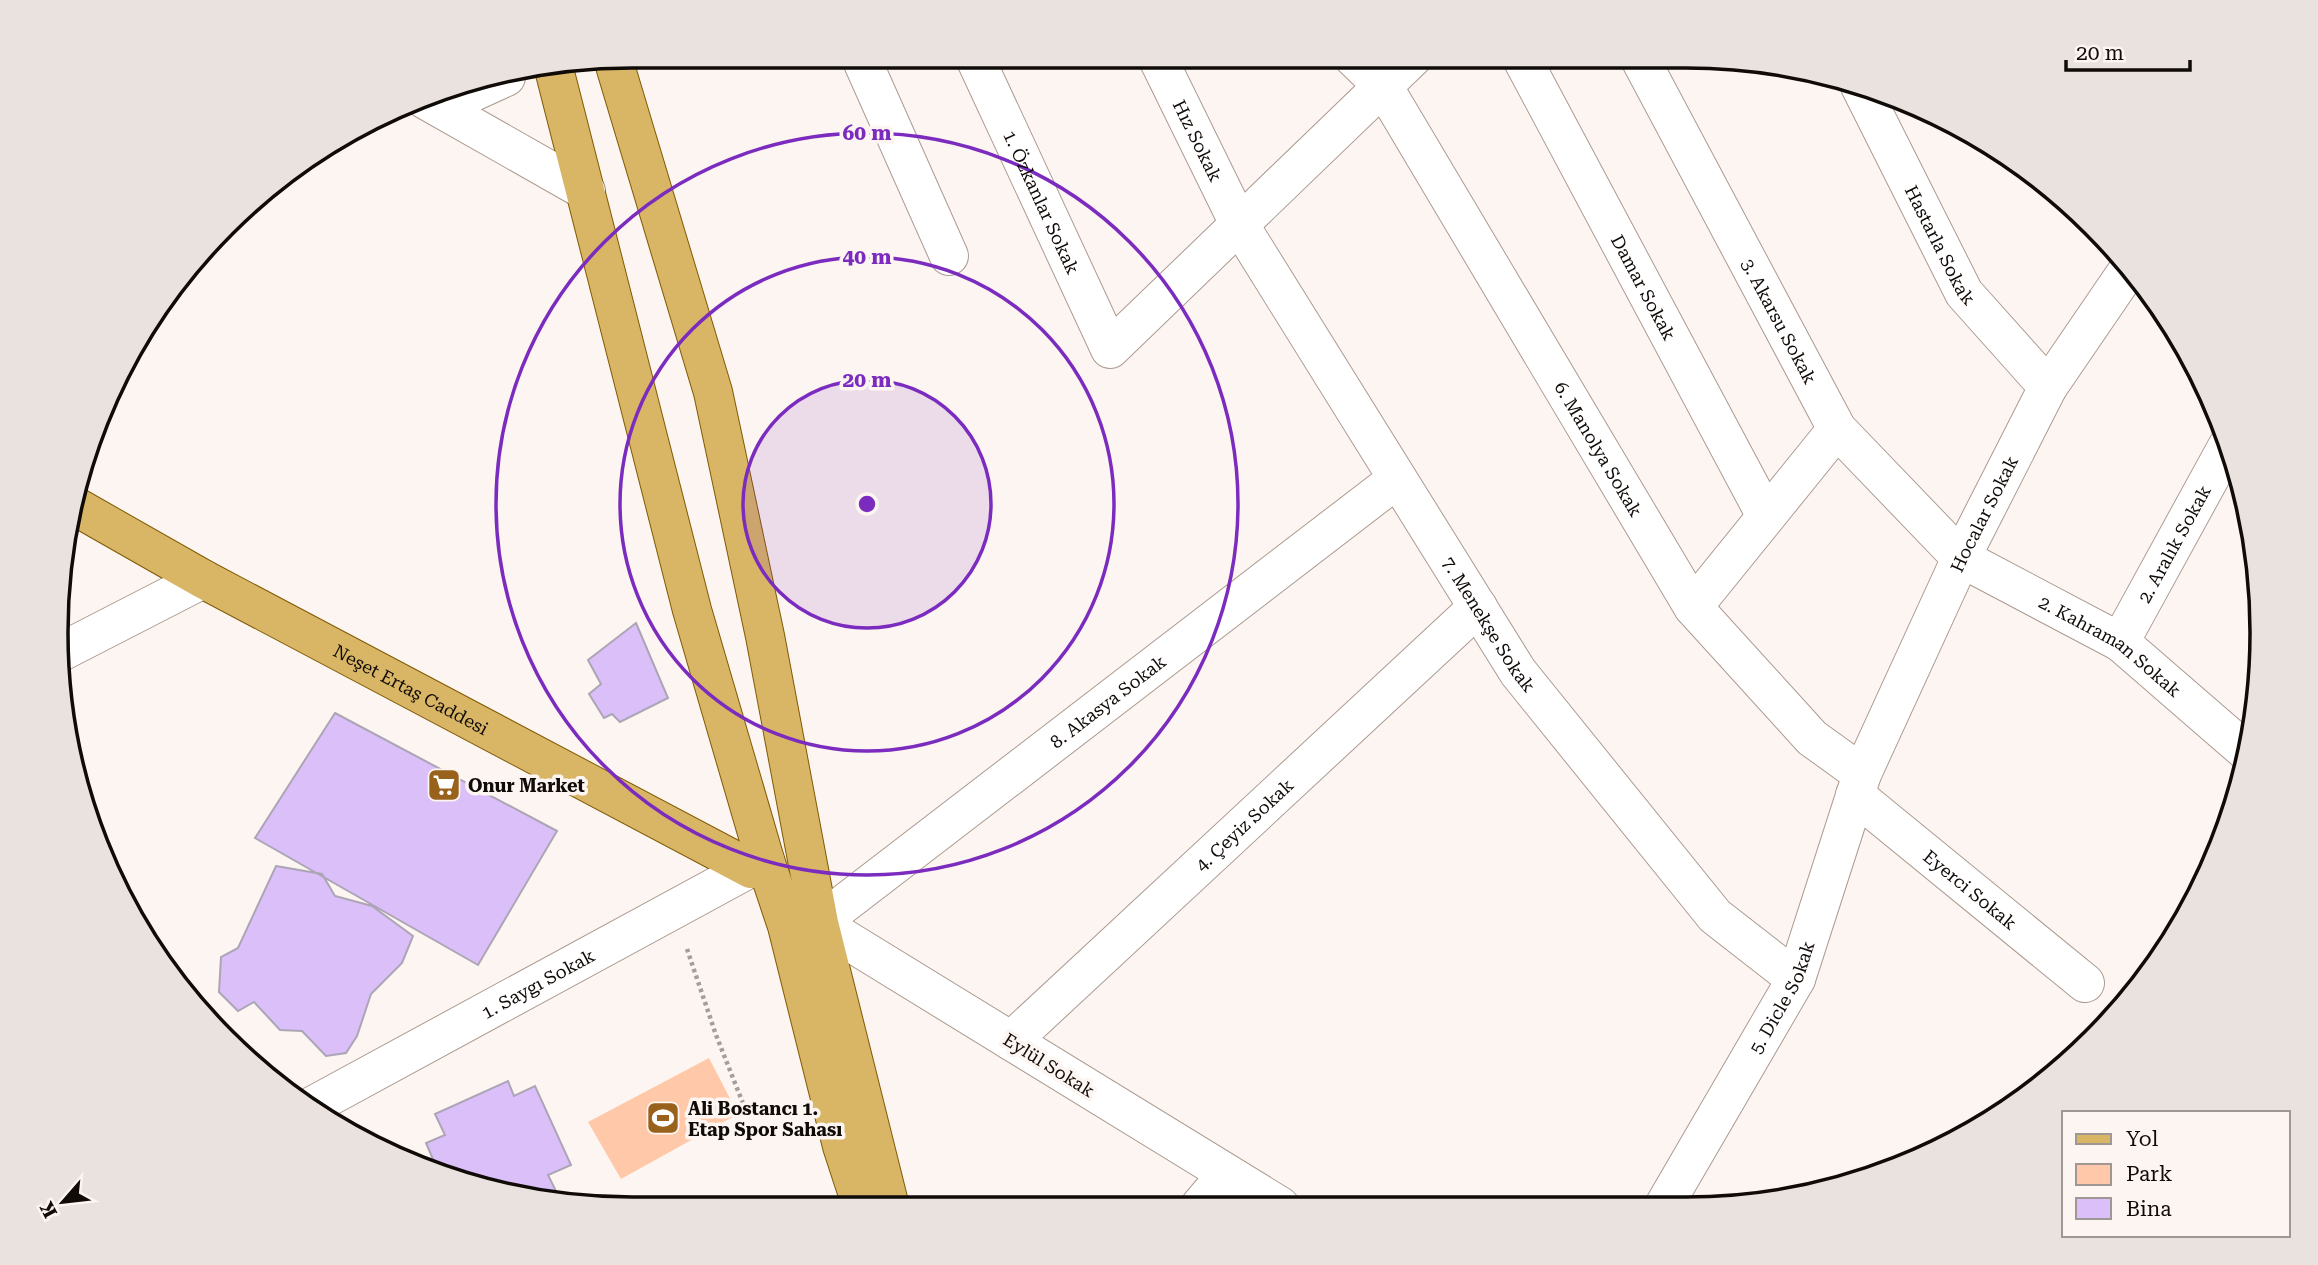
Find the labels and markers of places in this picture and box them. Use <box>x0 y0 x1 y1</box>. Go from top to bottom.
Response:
centre of rings <box>855 492 879 516</box>
supermarket icon: Onur Market <box>425 766 463 804</box>
place label: Onur Market <box>468 775 585 796</box>
place label: Ali Bostancı 1. Etap Spor Sahası <box>688 1098 842 1140</box>
sports icon: Ali Bostancı 1. Etap Spor Sahası <box>644 1099 682 1137</box>

